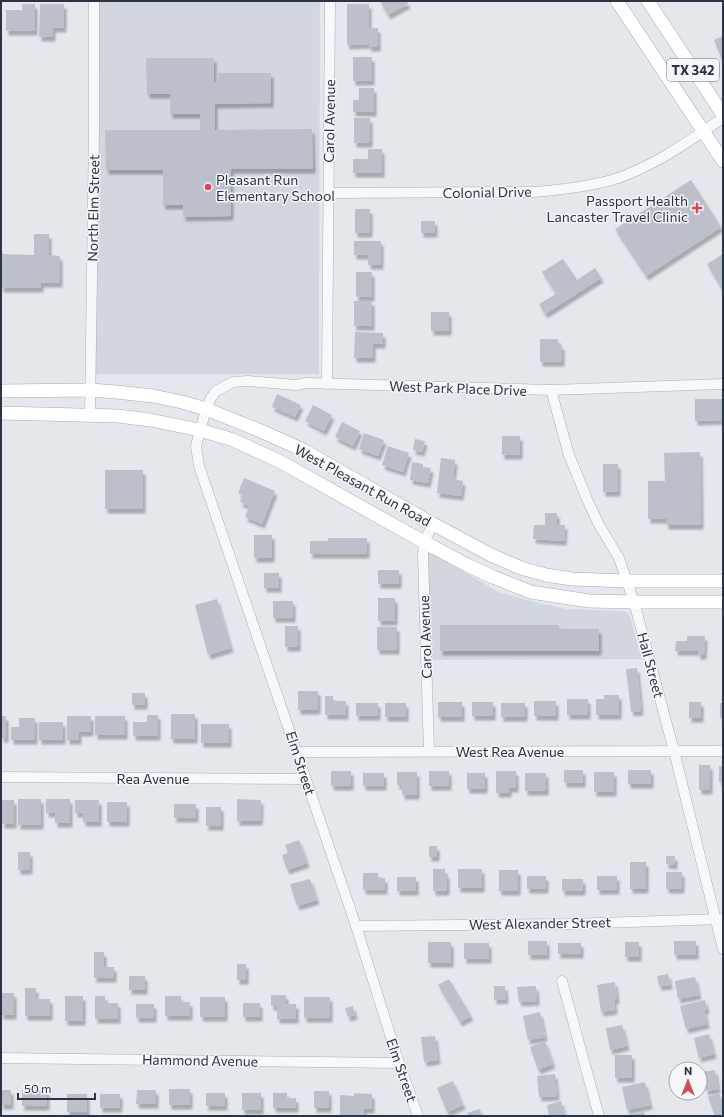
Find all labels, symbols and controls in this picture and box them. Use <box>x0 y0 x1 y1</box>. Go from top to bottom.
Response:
road number: TX 342 <box>667 59 719 81</box>
street label: Carol Avenue <box>320 79 338 163</box>
street label: North Elm Street <box>84 154 102 262</box>
place label: Pleasant Run Elementary School <box>216 171 335 204</box>
marker: Pleasant Run Elementary School <box>203 182 213 192</box>
street label: Colonial Drive <box>442 183 532 201</box>
place label: Passport Health Lancaster Travel Clinic <box>547 192 688 225</box>
marker: Passport Health Lancaster Travel Clinic <box>691 202 703 214</box>
street label: West Park Place Drive <box>389 377 527 399</box>
street label: West Pleasant Run Road <box>292 440 434 530</box>
street label: Carol Avenue <box>415 595 435 679</box>
street label: Hall Street <box>634 630 668 700</box>
street label: Elm Street <box>283 729 319 797</box>
street label: West Rea Avenue <box>456 743 564 760</box>
street label: Rea Avenue <box>117 770 189 787</box>
street label: West Alexander Street <box>469 913 611 933</box>
street label: Elm Street <box>383 1036 421 1104</box>
street label: Hammond Avenue <box>142 1050 258 1070</box>
north arrow <box>668 1061 708 1101</box>
text: N <box>684 1064 692 1077</box>
scale bar <box>18 1075 95 1101</box>
text: 50 m <box>24 1081 52 1095</box>

